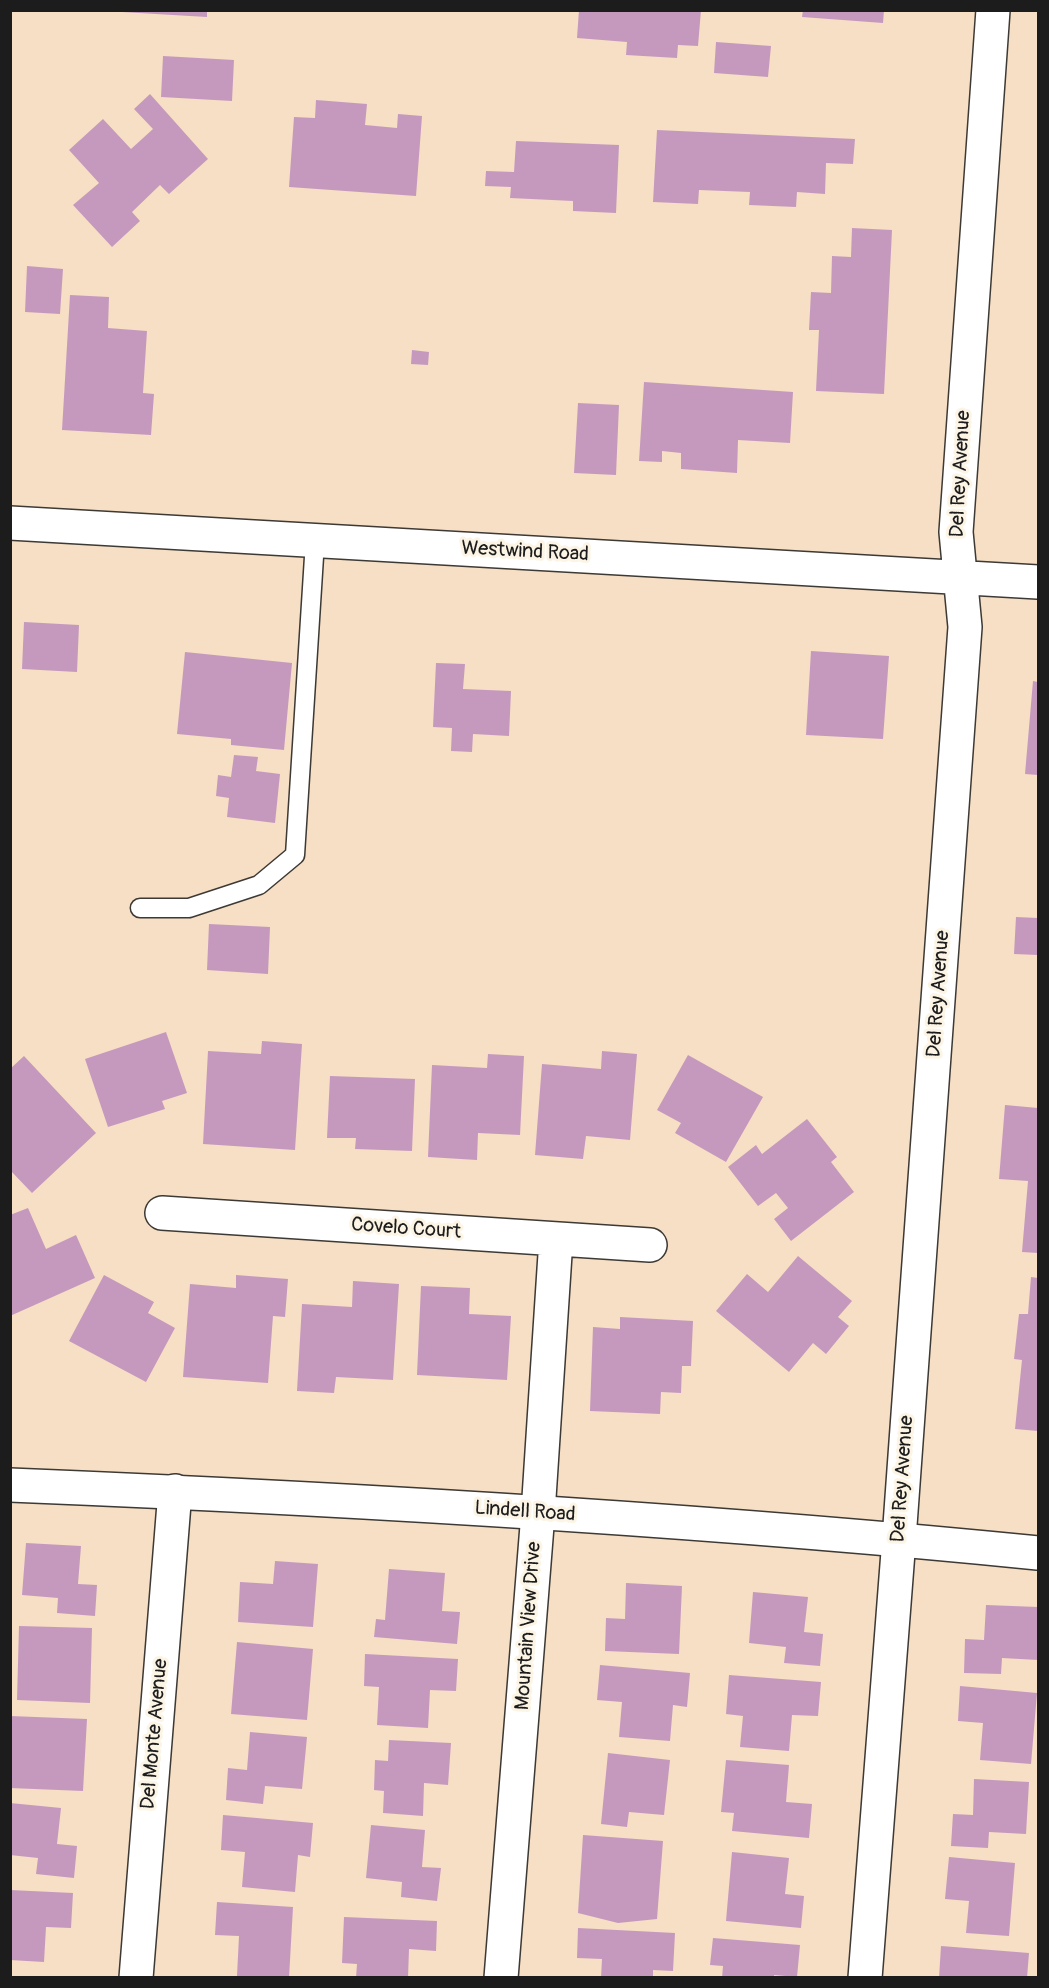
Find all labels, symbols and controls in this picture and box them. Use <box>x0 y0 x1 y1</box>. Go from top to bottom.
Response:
street label: Del Rey Avenue <box>946 410 976 538</box>
street label: Westwind Road <box>461 537 589 567</box>
street label: Del Rey Avenue <box>923 930 955 1058</box>
street label: Covelo Court <box>350 1213 462 1245</box>
street label: Del Rey Avenue <box>887 1415 919 1543</box>
street label: Lindell Road <box>474 1497 576 1527</box>
street label: Mountain View Drive <box>511 1541 547 1711</box>
street label: Del Monte Avenue <box>136 1658 174 1810</box>

